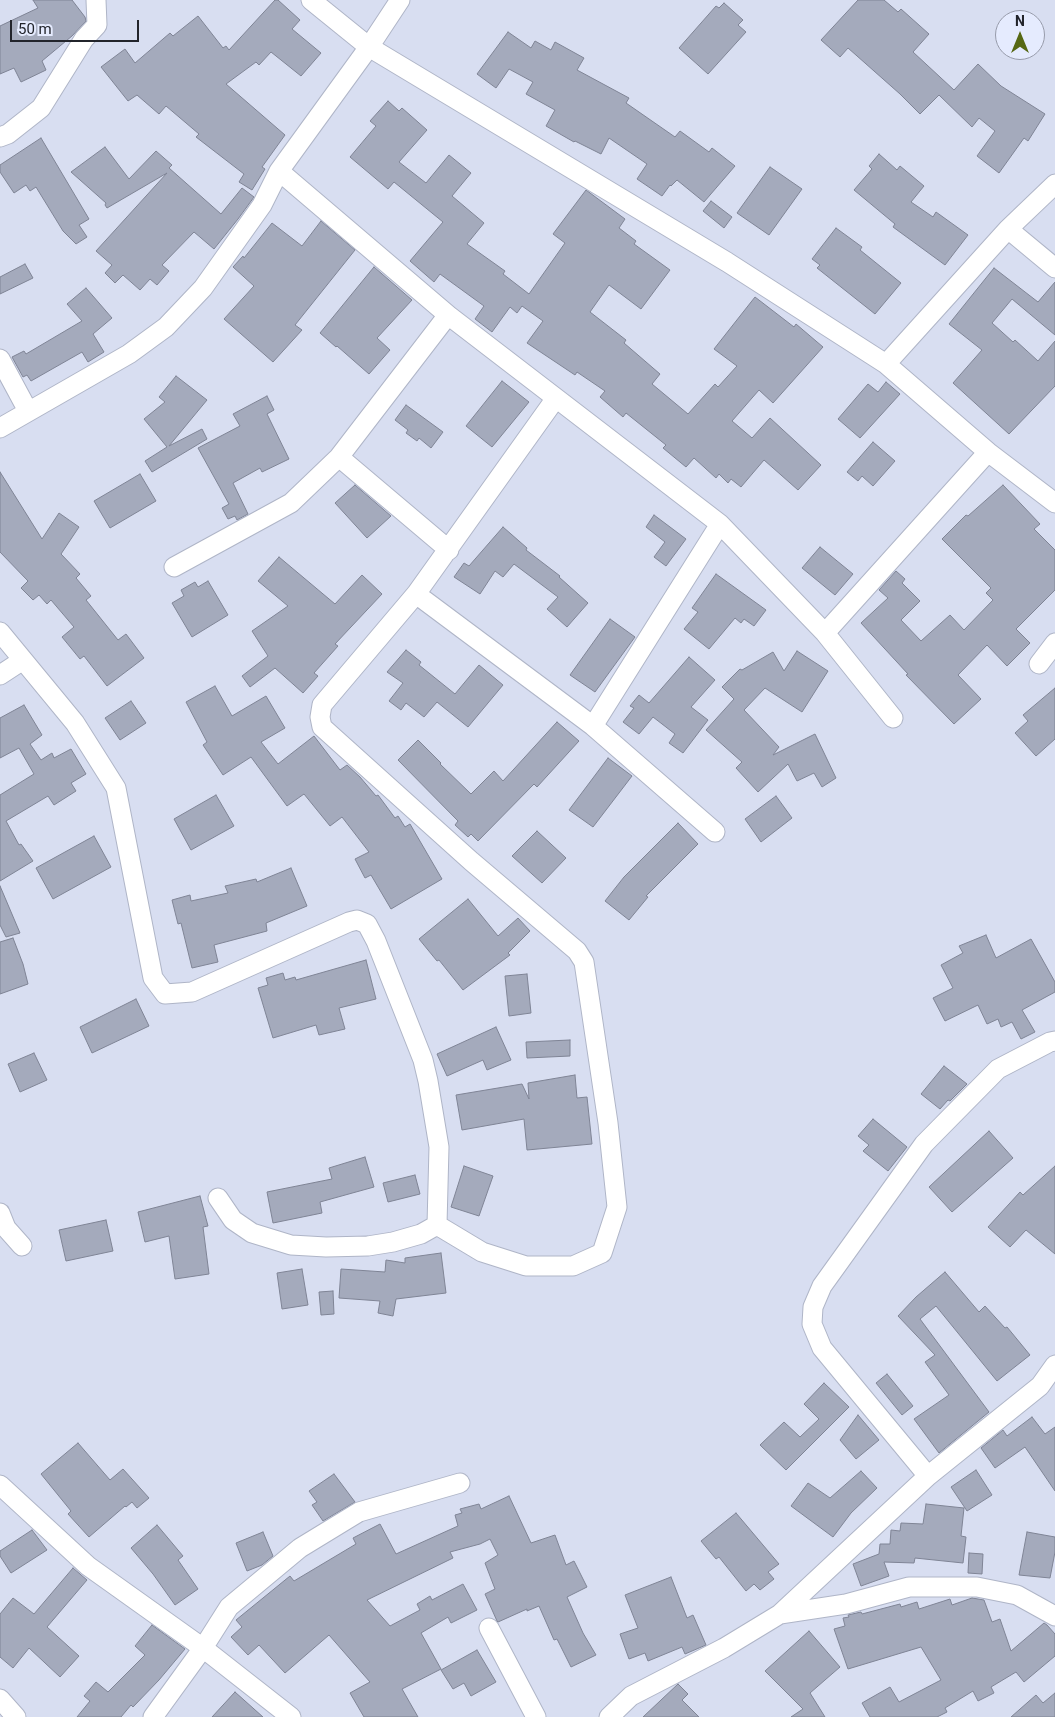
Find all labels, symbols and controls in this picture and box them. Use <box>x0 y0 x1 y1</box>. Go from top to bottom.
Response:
scale bar <box>12 10 141 42</box>
north arrow <box>995 10 1045 60</box>
text: N <box>1015 13 1025 29</box>
text: 50 m <box>18 20 52 38</box>

